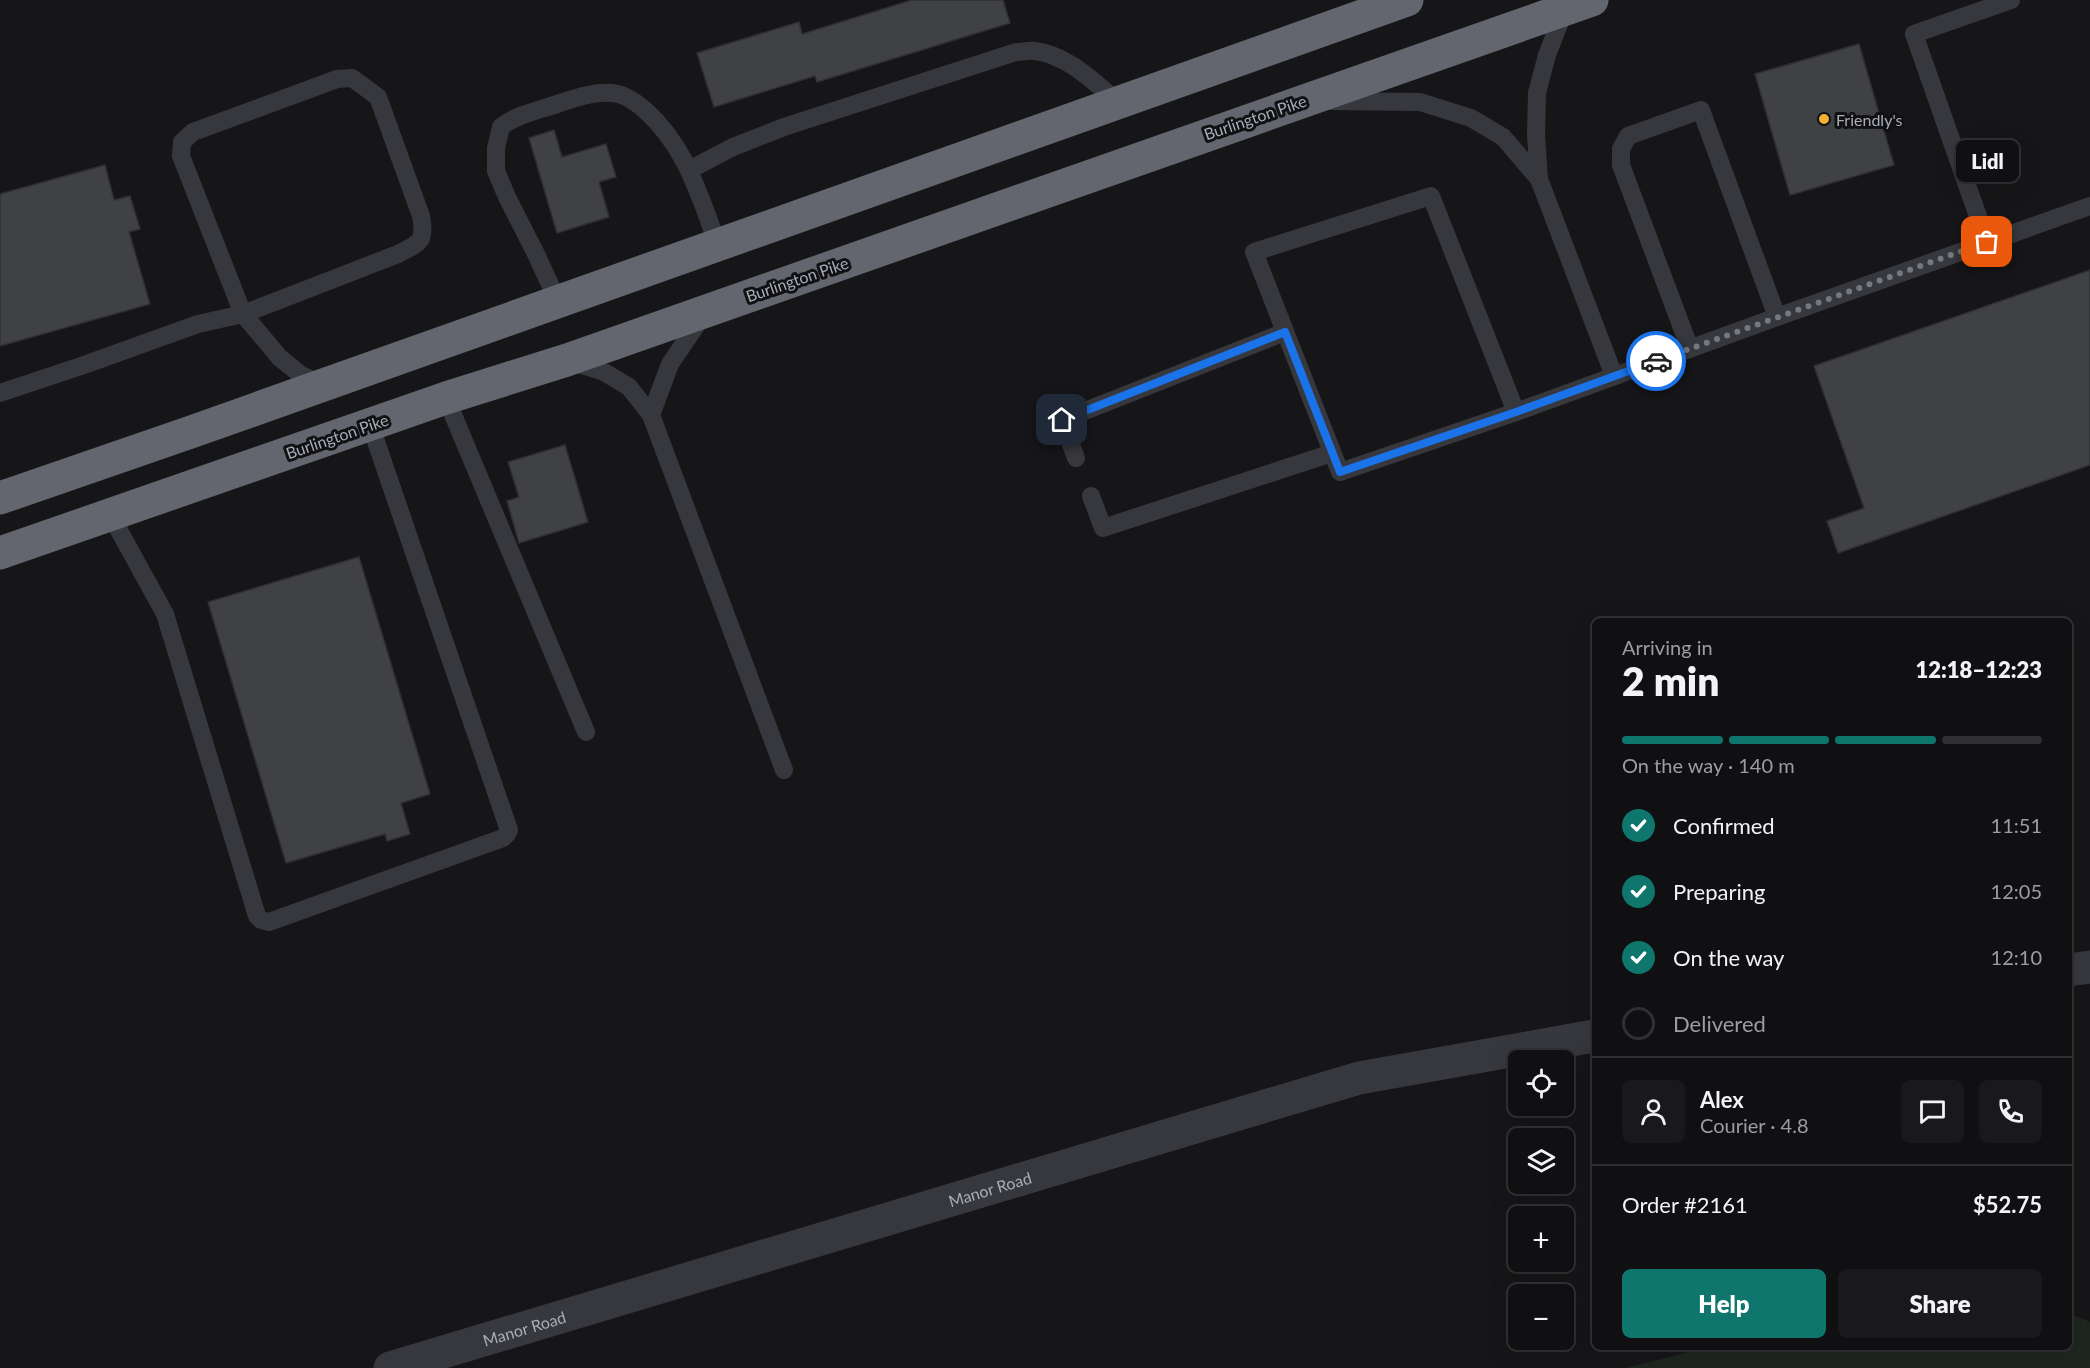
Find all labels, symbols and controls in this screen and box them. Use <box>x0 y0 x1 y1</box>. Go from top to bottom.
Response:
street label: Burlington Pike <box>1201 91 1309 143</box>
place label: Friendly's <box>1836 110 1903 129</box>
marker: Friendly's <box>1817 112 1831 126</box>
callout: Lidl <box>1956 140 2018 182</box>
text: Lidl <box>1971 149 2004 173</box>
pin <box>1961 216 2012 267</box>
icon: bag <box>1970 225 2003 258</box>
street label: Burlington Pike <box>743 253 851 305</box>
courier <box>1626 331 1686 391</box>
icon: car <box>1640 345 1673 378</box>
pin <box>1036 394 1087 445</box>
icon: home <box>1045 403 1078 436</box>
street label: Burlington Pike <box>283 410 391 462</box>
text: Arriving in <box>1622 635 1713 659</box>
text: 12:18–12:23 <box>1916 656 2042 683</box>
text: 2 min <box>1622 658 1719 704</box>
text: On the way · 140 m <box>1622 753 1795 777</box>
icon: check <box>1622 809 1655 842</box>
text: Confirmed <box>1673 812 1775 839</box>
text: 11:51 <box>1991 813 2042 837</box>
icon: check <box>1622 875 1655 908</box>
text: Preparing <box>1673 878 1765 905</box>
text: 12:05 <box>1991 879 2042 903</box>
icon: check <box>1622 941 1655 974</box>
text: On the way <box>1673 944 1784 971</box>
text: 12:10 <box>1991 945 2042 969</box>
text: Delivered <box>1673 1010 1766 1037</box>
map controls <box>1508 1050 1574 1350</box>
button: locate <box>1508 1050 1574 1116</box>
button: person <box>1622 1080 1685 1143</box>
button: chat <box>1901 1080 1964 1143</box>
button: phone <box>1979 1080 2042 1143</box>
text: Alex <box>1700 1086 1744 1113</box>
text: Courier · 4.8 <box>1700 1113 1809 1137</box>
button: layers <box>1508 1128 1574 1194</box>
street label: Manor Road <box>946 1167 1034 1210</box>
text: Order #2161 <box>1622 1191 1748 1218</box>
text: $52.75 <box>1973 1191 2042 1218</box>
button: + <box>1508 1206 1574 1272</box>
button: Help <box>1622 1269 1826 1338</box>
button: Share <box>1838 1269 2042 1338</box>
button: − <box>1508 1284 1574 1350</box>
street label: Manor Road <box>480 1306 568 1349</box>

